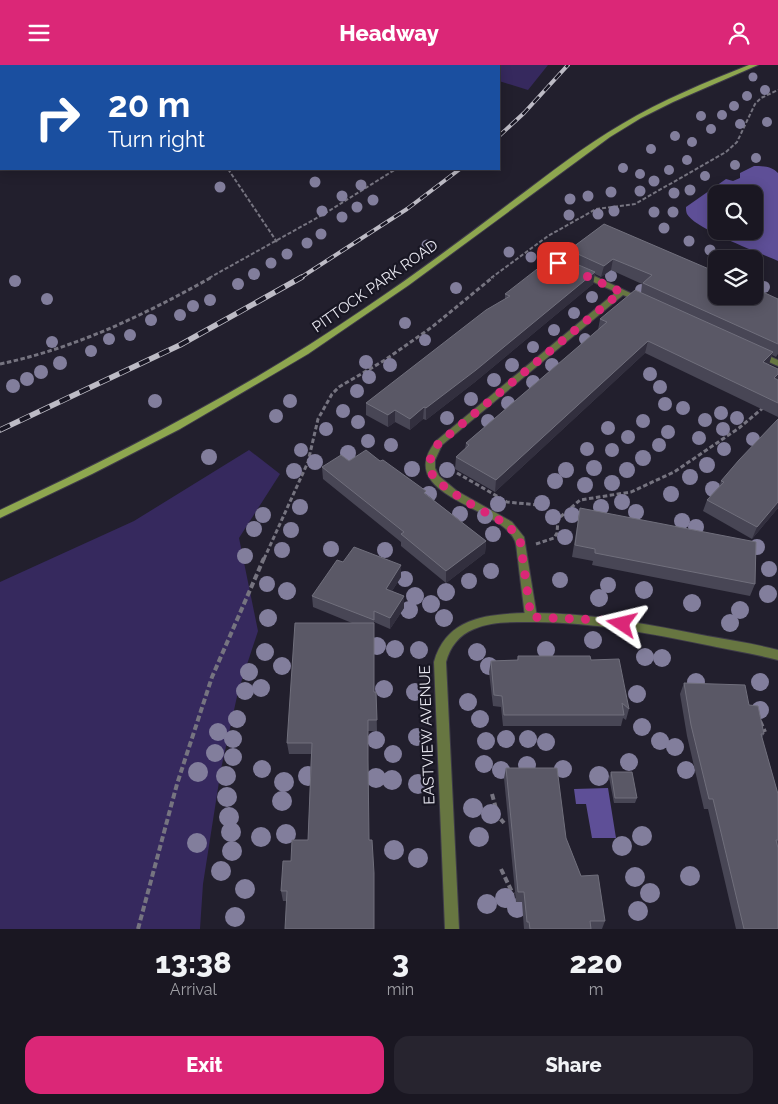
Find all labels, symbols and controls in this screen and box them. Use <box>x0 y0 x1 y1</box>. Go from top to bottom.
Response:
icon: menu <box>25 19 53 47</box>
icon: person <box>725 19 753 47</box>
text: Headway <box>339 20 439 46</box>
text: 20 m <box>108 84 190 125</box>
icon: right <box>25 85 90 150</box>
text: Turn right <box>108 126 205 152</box>
map controls <box>708 185 763 305</box>
button: search <box>708 185 763 240</box>
street label: PITTOCK PARK ROAD <box>309 236 441 336</box>
pin <box>537 242 579 284</box>
icon: arrive <box>544 249 572 277</box>
button: layers <box>708 250 763 305</box>
position arrow <box>595 597 647 649</box>
street label: EASTVIEW AVENUE <box>416 665 438 805</box>
text: 13:38 <box>155 945 231 980</box>
text: 3 <box>392 945 409 980</box>
text: 220 <box>569 945 623 980</box>
text: Arrival <box>170 980 217 999</box>
text: min <box>387 980 414 999</box>
text: m <box>589 980 603 999</box>
button: Exit <box>25 1036 384 1094</box>
button: Share <box>394 1036 753 1094</box>

